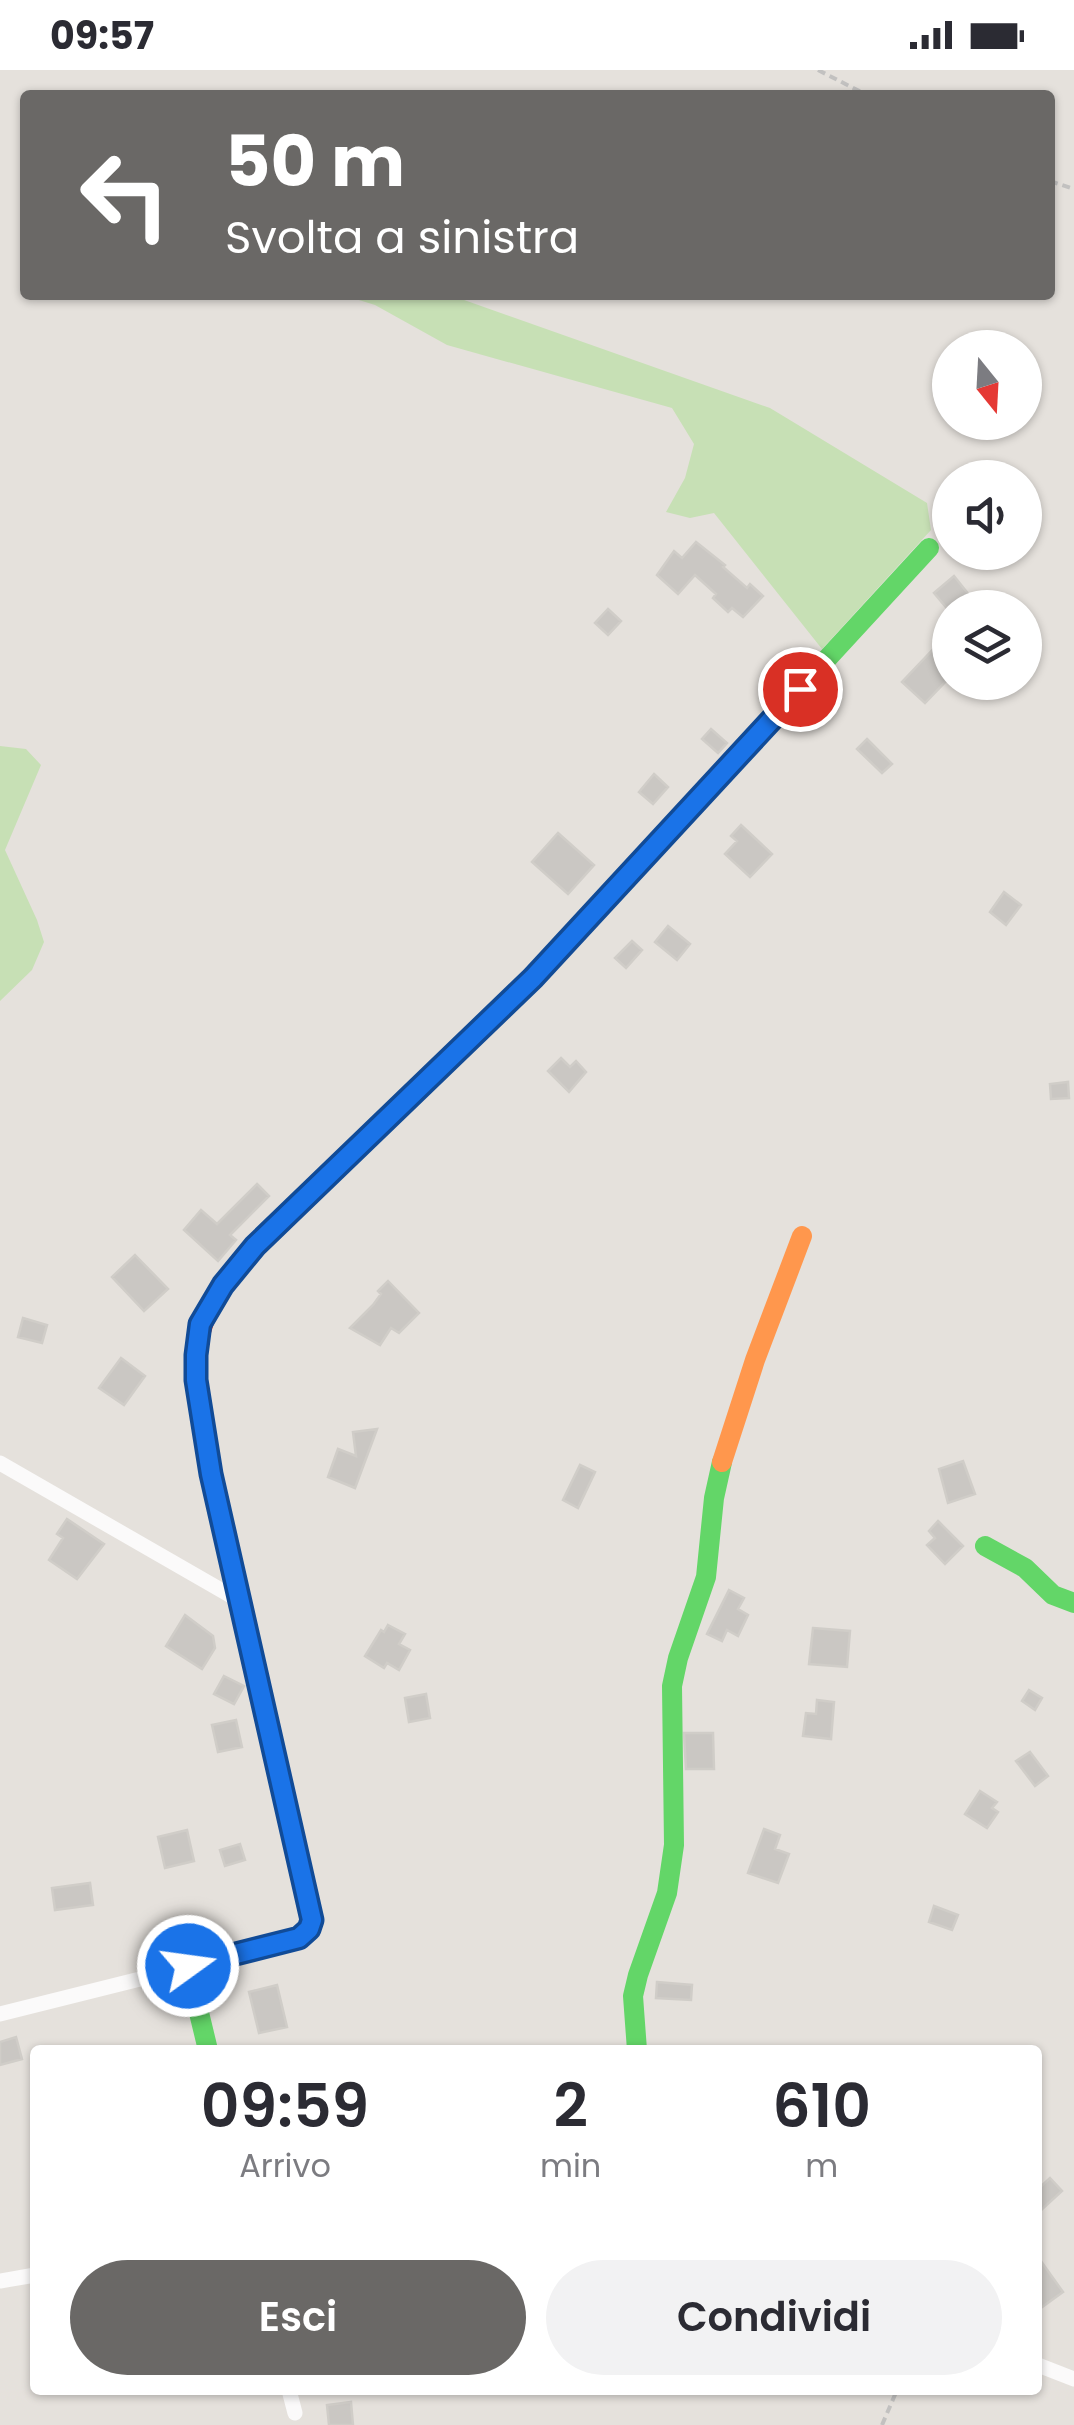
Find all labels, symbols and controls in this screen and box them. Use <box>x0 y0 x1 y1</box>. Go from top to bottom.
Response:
text: 09:57 <box>50 9 154 62</box>
text: 50 m <box>225 112 405 211</box>
icon: left <box>60 130 190 260</box>
text: Svolta a sinistra <box>225 206 579 269</box>
north arrow <box>932 330 1042 440</box>
map controls <box>932 330 1042 700</box>
button: sound <box>932 460 1042 570</box>
button: layers <box>932 590 1042 700</box>
pin <box>758 647 843 732</box>
icon: arrive <box>773 662 828 717</box>
position arrow <box>136 1914 240 2018</box>
text: 09:59 <box>201 2064 369 2148</box>
text: 2 <box>553 2064 588 2148</box>
text: 610 <box>772 2064 871 2148</box>
text: Arrivo <box>239 2143 331 2188</box>
text: min <box>540 2143 601 2188</box>
text: m <box>805 2143 838 2188</box>
button: Esci <box>70 2260 526 2375</box>
button: Condividi <box>546 2260 1002 2375</box>

